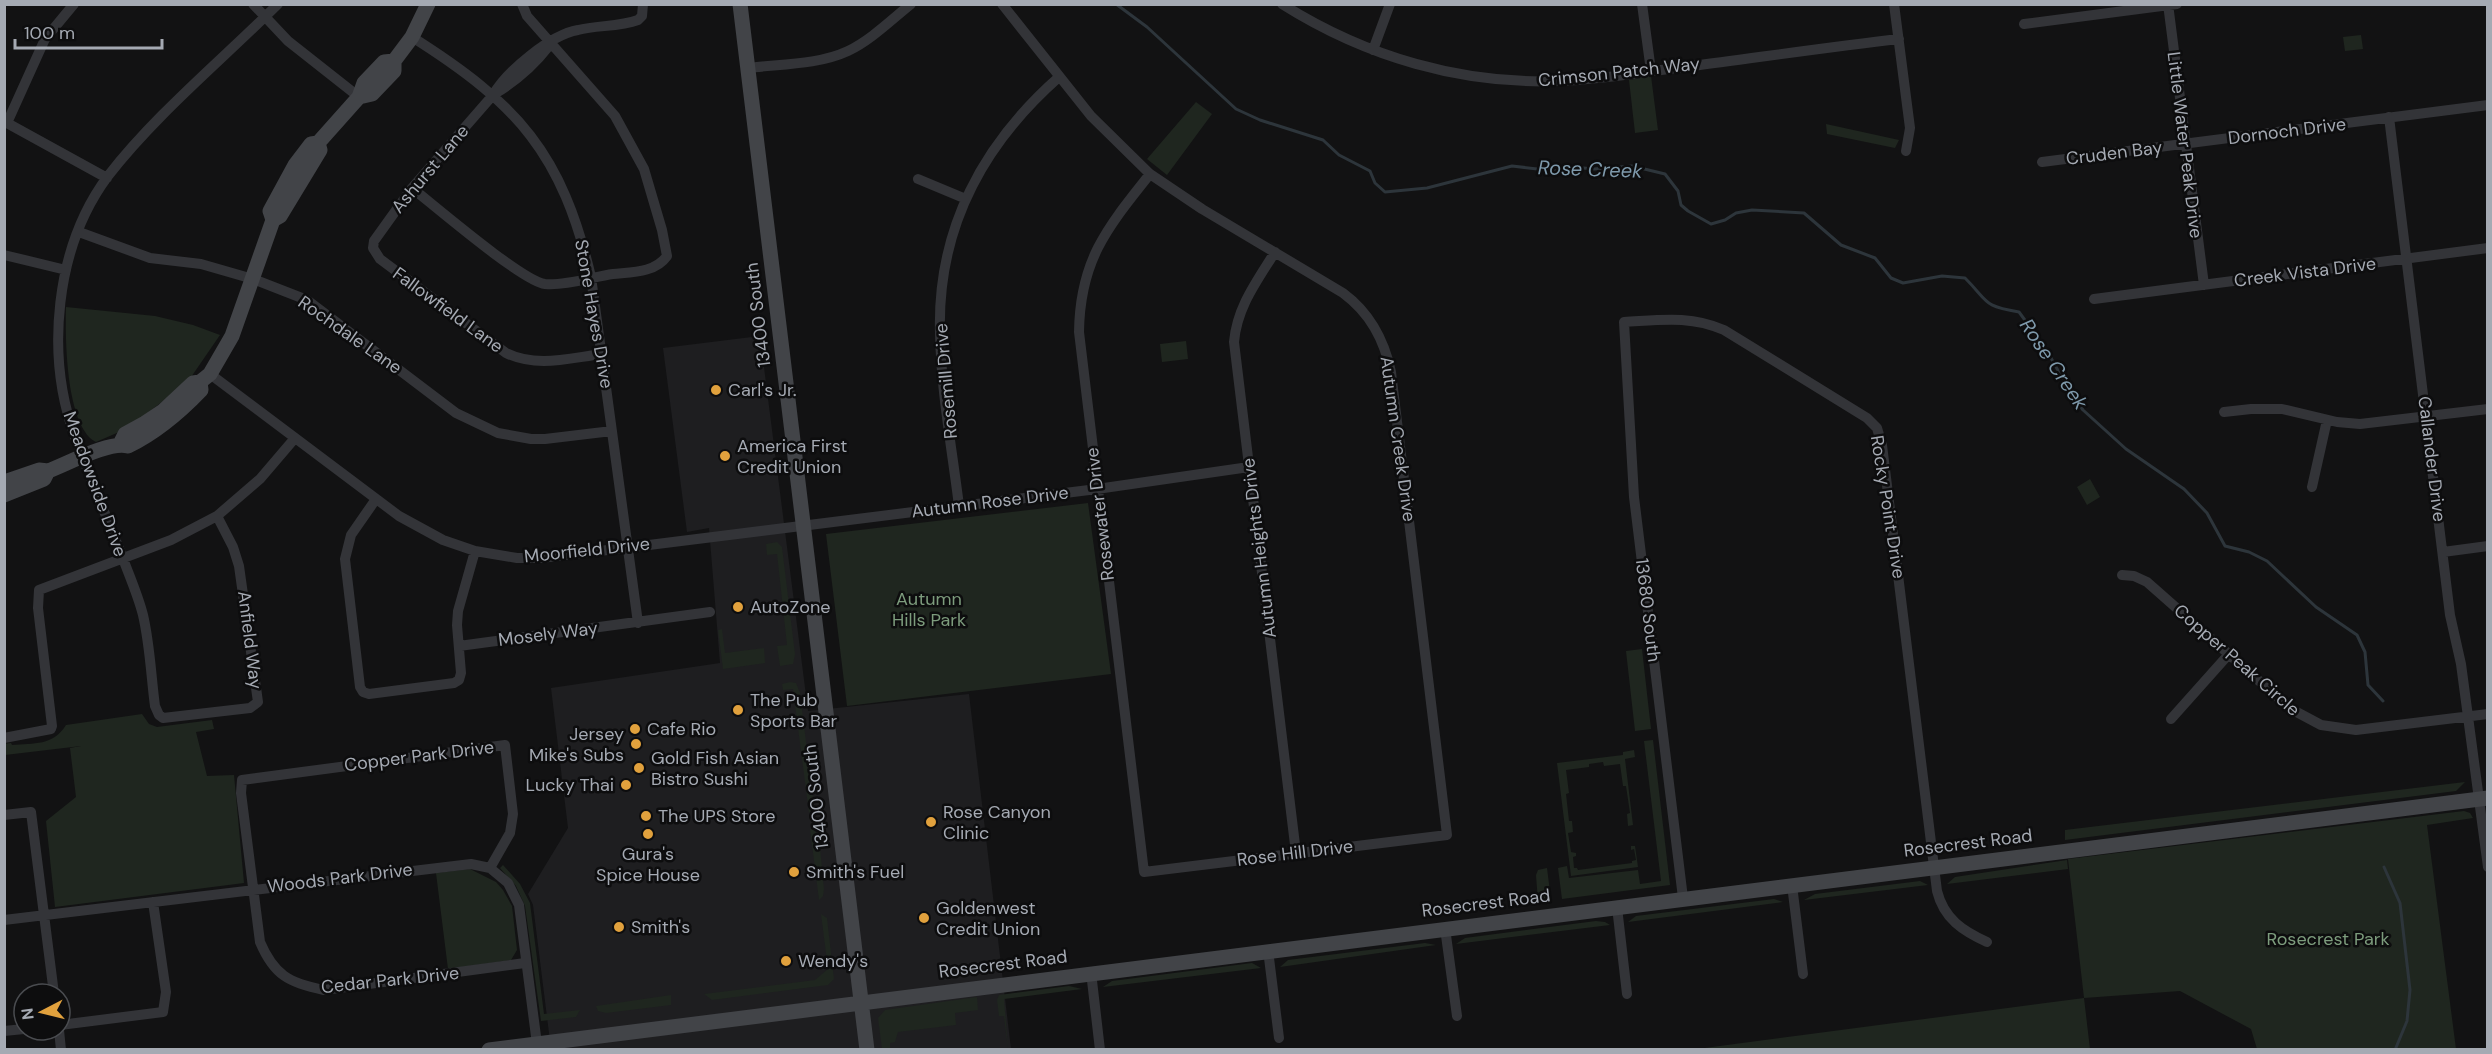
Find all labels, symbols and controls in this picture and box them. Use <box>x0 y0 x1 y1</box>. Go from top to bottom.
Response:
scale bar <box>15 12 162 50</box>
text: 100 m <box>24 21 75 45</box>
street label: Little Water Peak Drive <box>2162 50 2208 240</box>
street label: Crimson Patch Way <box>1537 52 1701 92</box>
street label: Dornoch Drive <box>2227 112 2347 150</box>
street label: Ashurst Lane <box>386 120 474 218</box>
street label: Cruden Bay <box>2064 135 2164 171</box>
water label: Rose Creek <box>1537 154 1644 184</box>
street label: Stone Hayes Drive <box>569 238 619 390</box>
street label: Creek Vista Drive <box>2233 251 2377 293</box>
street label: 13400 South <box>740 261 776 369</box>
street label: Fallowfield Lane <box>388 262 508 358</box>
street label: Rochdale Lane <box>293 290 407 380</box>
water label: Rose Creek <box>2014 313 2094 415</box>
street label: Rosemill Drive <box>929 322 963 440</box>
street label: Autumn Creek Drive <box>1375 355 1421 523</box>
place label: Carl's Jr. <box>728 378 797 402</box>
marker: Carl's Jr. <box>709 383 723 397</box>
street label: Callander Drive <box>2412 395 2452 523</box>
street label: Meadowside Drive <box>58 408 132 560</box>
place label: America First Credit Union <box>737 434 847 479</box>
street label: Rocky Point Drive <box>1865 434 1911 580</box>
street label: Rosewater Drive <box>1080 446 1120 582</box>
marker: America First Credit Union <box>718 449 732 463</box>
street label: Autumn Heights Drive <box>1236 457 1282 639</box>
street label: Autumn Rose Drive <box>910 480 1070 524</box>
street label: Moorfield Drive <box>523 531 651 569</box>
street label: 13680 South <box>1630 557 1666 663</box>
park label: Autumn Hills Park <box>892 587 966 632</box>
street label: Anfield Way <box>232 589 268 691</box>
place label: AutoZone <box>750 595 831 619</box>
street label: Copper Peak Circle <box>2169 599 2305 721</box>
marker: AutoZone <box>731 600 745 614</box>
street label: Mosely Way <box>497 616 599 652</box>
place label: The Pub Sports Bar <box>750 688 838 733</box>
marker: The Pub Sports Bar <box>731 703 745 717</box>
place label: Cafe Rio <box>647 717 716 741</box>
place label: Jersey Mike's Subs <box>529 722 624 767</box>
marker: Cafe Rio <box>628 722 642 736</box>
street label: Copper Park Drive <box>343 735 495 777</box>
marker: Jersey Mike's Subs <box>629 737 643 751</box>
street label: 13400 South <box>798 743 834 851</box>
place label: Gold Fish Asian Bistro Sushi <box>651 746 779 791</box>
marker: Gold Fish Asian Bistro Sushi <box>632 761 646 775</box>
place label: Lucky Thai <box>525 773 614 797</box>
marker: Lucky Thai <box>619 778 633 792</box>
place label: Rose Canyon Clinic <box>943 800 1051 845</box>
place label: The UPS Store <box>658 804 775 828</box>
marker: The UPS Store <box>639 809 653 823</box>
marker: Rose Canyon Clinic <box>924 815 938 829</box>
street label: Rosecrest Road <box>1902 823 2034 863</box>
marker: Gura's Spice House <box>641 827 655 841</box>
street label: Rose Hill Drive <box>1236 834 1354 872</box>
place label: Gura's Spice House <box>596 842 700 887</box>
street label: Woods Park Drive <box>266 857 414 899</box>
place label: Smith's Fuel <box>806 860 904 884</box>
marker: Smith's Fuel <box>787 865 801 879</box>
street label: Rosecrest Road <box>1420 883 1552 923</box>
place label: Goldenwest Credit Union <box>936 896 1040 941</box>
marker: Goldenwest Credit Union <box>917 911 931 925</box>
place label: Smith's <box>631 915 690 939</box>
marker: Smith's <box>612 920 626 934</box>
park label: Rosecrest Park <box>2267 927 2389 951</box>
street label: Rosecrest Road <box>937 944 1069 984</box>
place label: Wendy's <box>798 949 868 973</box>
marker: Wendy's <box>779 954 793 968</box>
street label: Cedar Park Drive <box>320 961 460 999</box>
north arrow <box>12 982 72 1042</box>
text: N <box>16 1007 39 1021</box>

